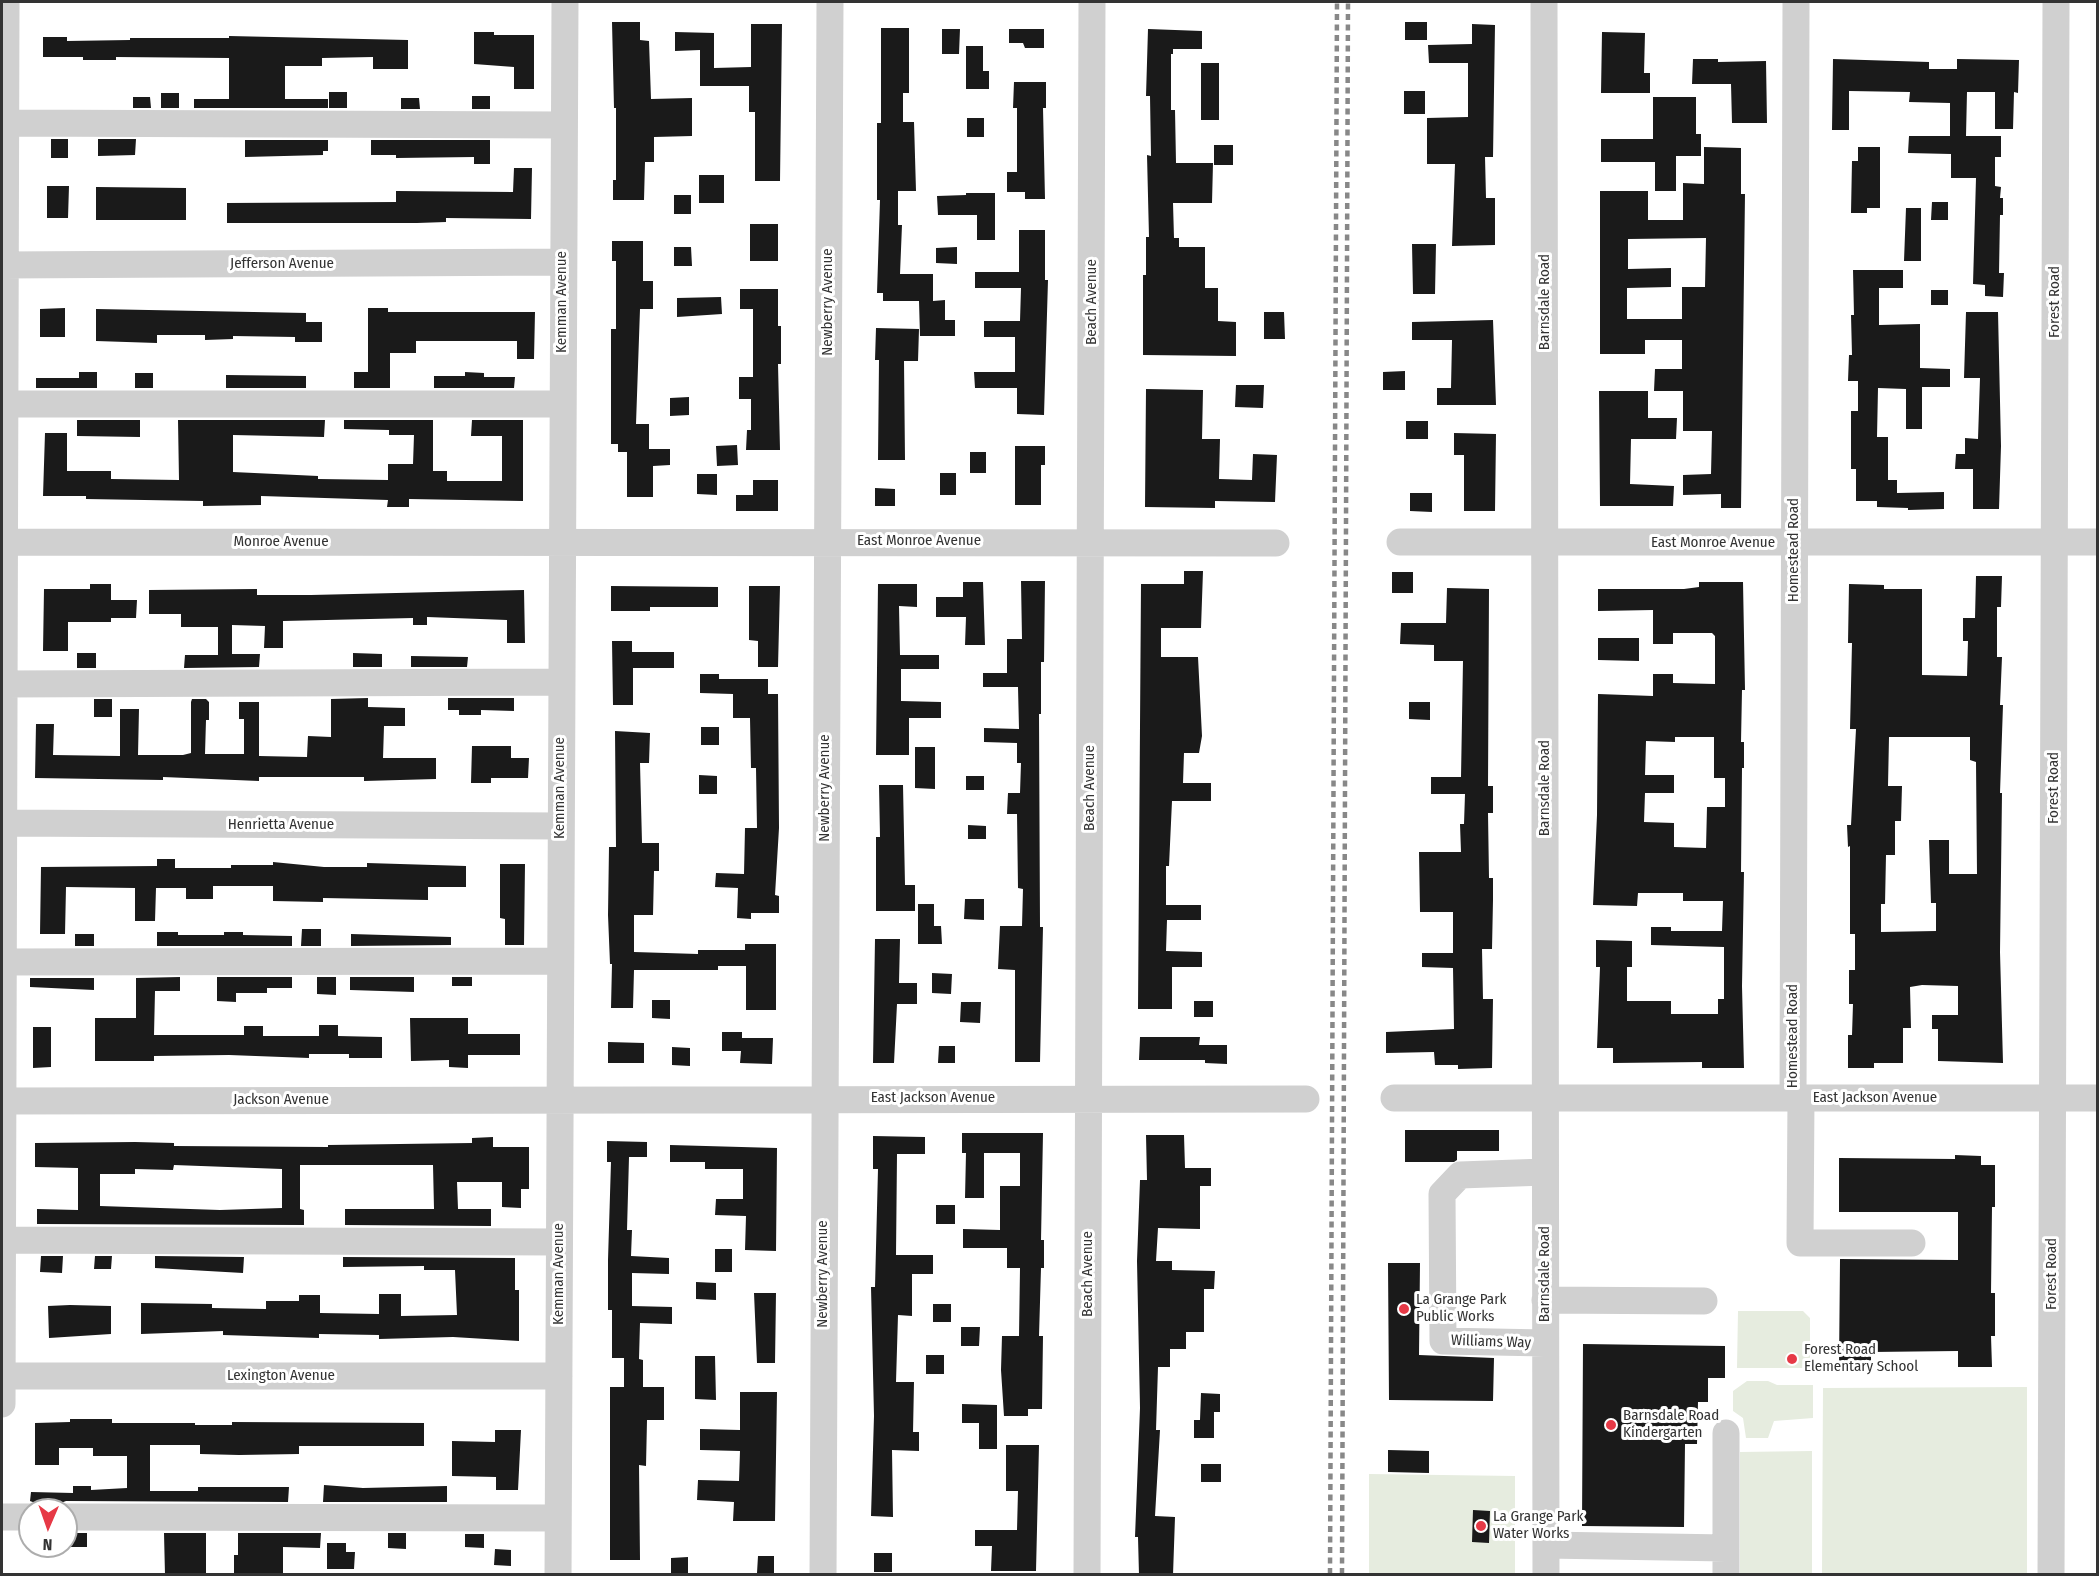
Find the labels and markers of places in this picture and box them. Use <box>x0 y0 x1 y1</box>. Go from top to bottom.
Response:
place label: La Grange Park Public Works <box>1416 1291 1506 1326</box>
marker: La Grange Park Public Works <box>1397 1302 1411 1316</box>
place label: Forest Road Elementary School <box>1804 1341 1918 1376</box>
marker: Forest Road Elementary School <box>1785 1352 1799 1366</box>
place label: Barnsdale Road Kindergarten <box>1623 1407 1719 1442</box>
marker: Barnsdale Road Kindergarten <box>1604 1418 1618 1432</box>
place label: La Grange Park Water Works <box>1493 1508 1583 1543</box>
marker: La Grange Park Water Works <box>1474 1519 1488 1533</box>

